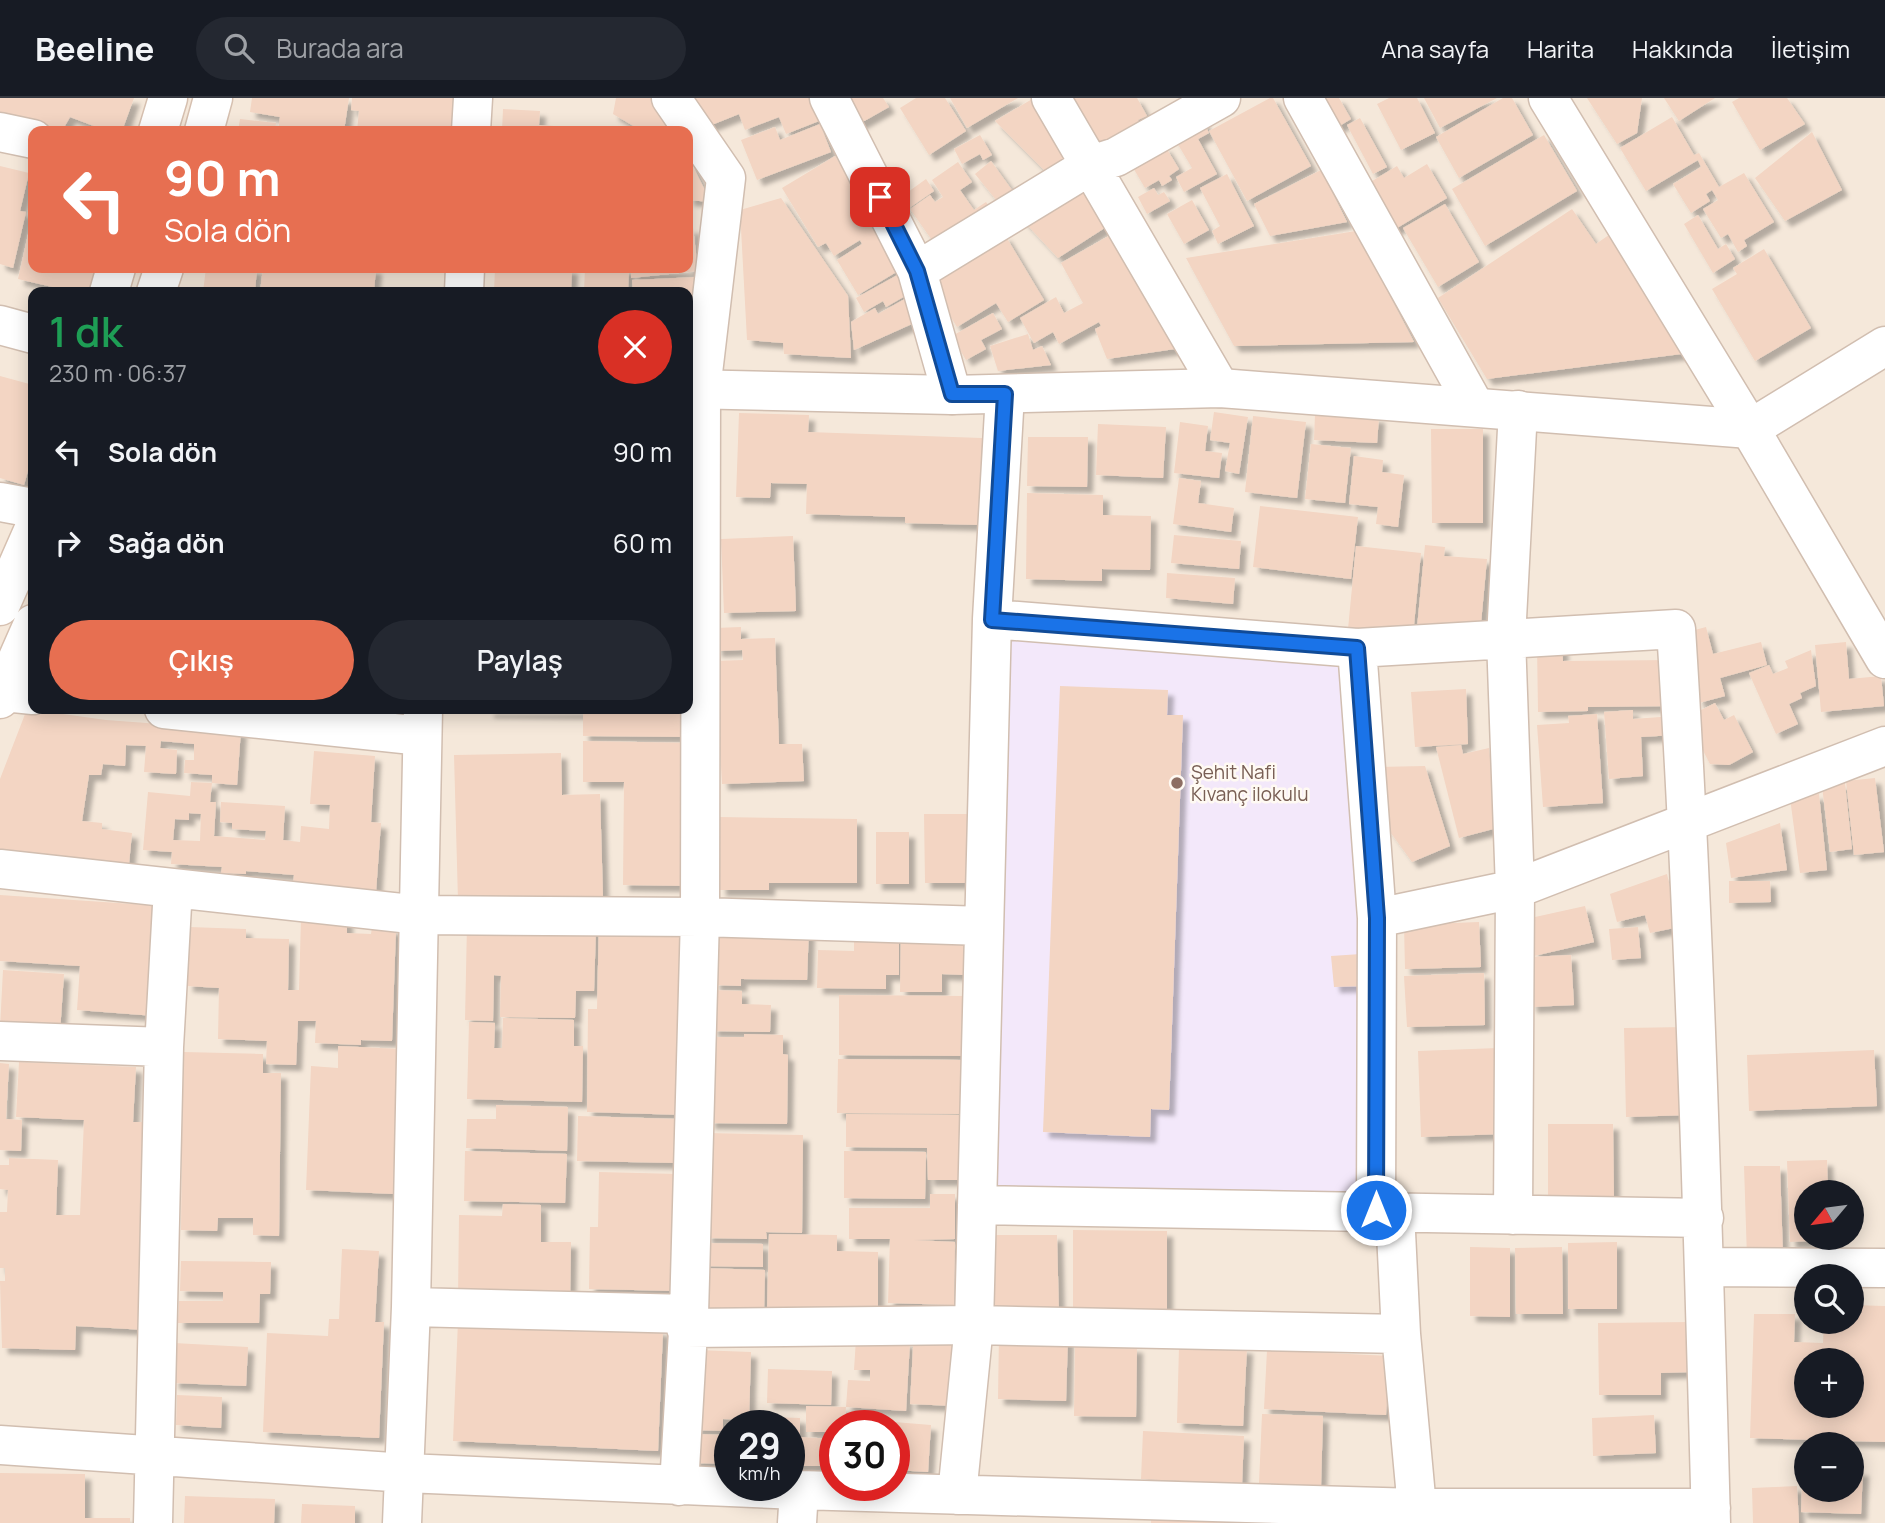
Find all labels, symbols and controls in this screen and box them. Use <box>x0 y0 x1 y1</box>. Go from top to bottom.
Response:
search box <box>196 17 686 80</box>
text: Beeline <box>35 26 154 71</box>
icon: search <box>220 29 258 67</box>
text: Burada ara <box>276 30 404 66</box>
text: Ana sayfa <box>1381 32 1489 65</box>
text: Harita <box>1527 32 1594 65</box>
text: Hakkında <box>1632 32 1733 65</box>
text: İletişim <box>1771 32 1850 65</box>
text: 90 m <box>164 144 281 211</box>
icon: left <box>49 154 140 245</box>
pin <box>850 167 910 227</box>
icon: arrive <box>861 178 899 216</box>
text: Sola dön <box>164 208 291 252</box>
text: 1 dk <box>49 302 123 360</box>
button: close <box>598 310 672 384</box>
text: 230 m · 06:37 <box>49 357 187 389</box>
icon: left <box>49 433 87 471</box>
text: Sola dön <box>108 434 217 470</box>
text: 90 m <box>613 434 672 470</box>
icon: right <box>49 524 87 562</box>
text: Sağa dön <box>108 525 225 561</box>
text: 60 m <box>613 525 672 561</box>
button: Çıkış <box>49 620 354 700</box>
button: Paylaş <box>368 620 672 700</box>
place label: Şehit Nafi Kıvanç ilokulu <box>1191 759 1308 807</box>
marker: Şehit Nafi Kıvanç ilokulu <box>1169 775 1185 791</box>
position arrow <box>1339 1173 1413 1247</box>
north arrow <box>1794 1180 1864 1250</box>
map controls <box>1794 1180 1864 1502</box>
button: search <box>1794 1264 1864 1334</box>
button: + <box>1794 1348 1864 1418</box>
speed limit sign: 30 <box>819 1410 910 1501</box>
text: 29 <box>738 1422 781 1470</box>
button: − <box>1794 1432 1864 1502</box>
text: km/h <box>739 1461 780 1485</box>

